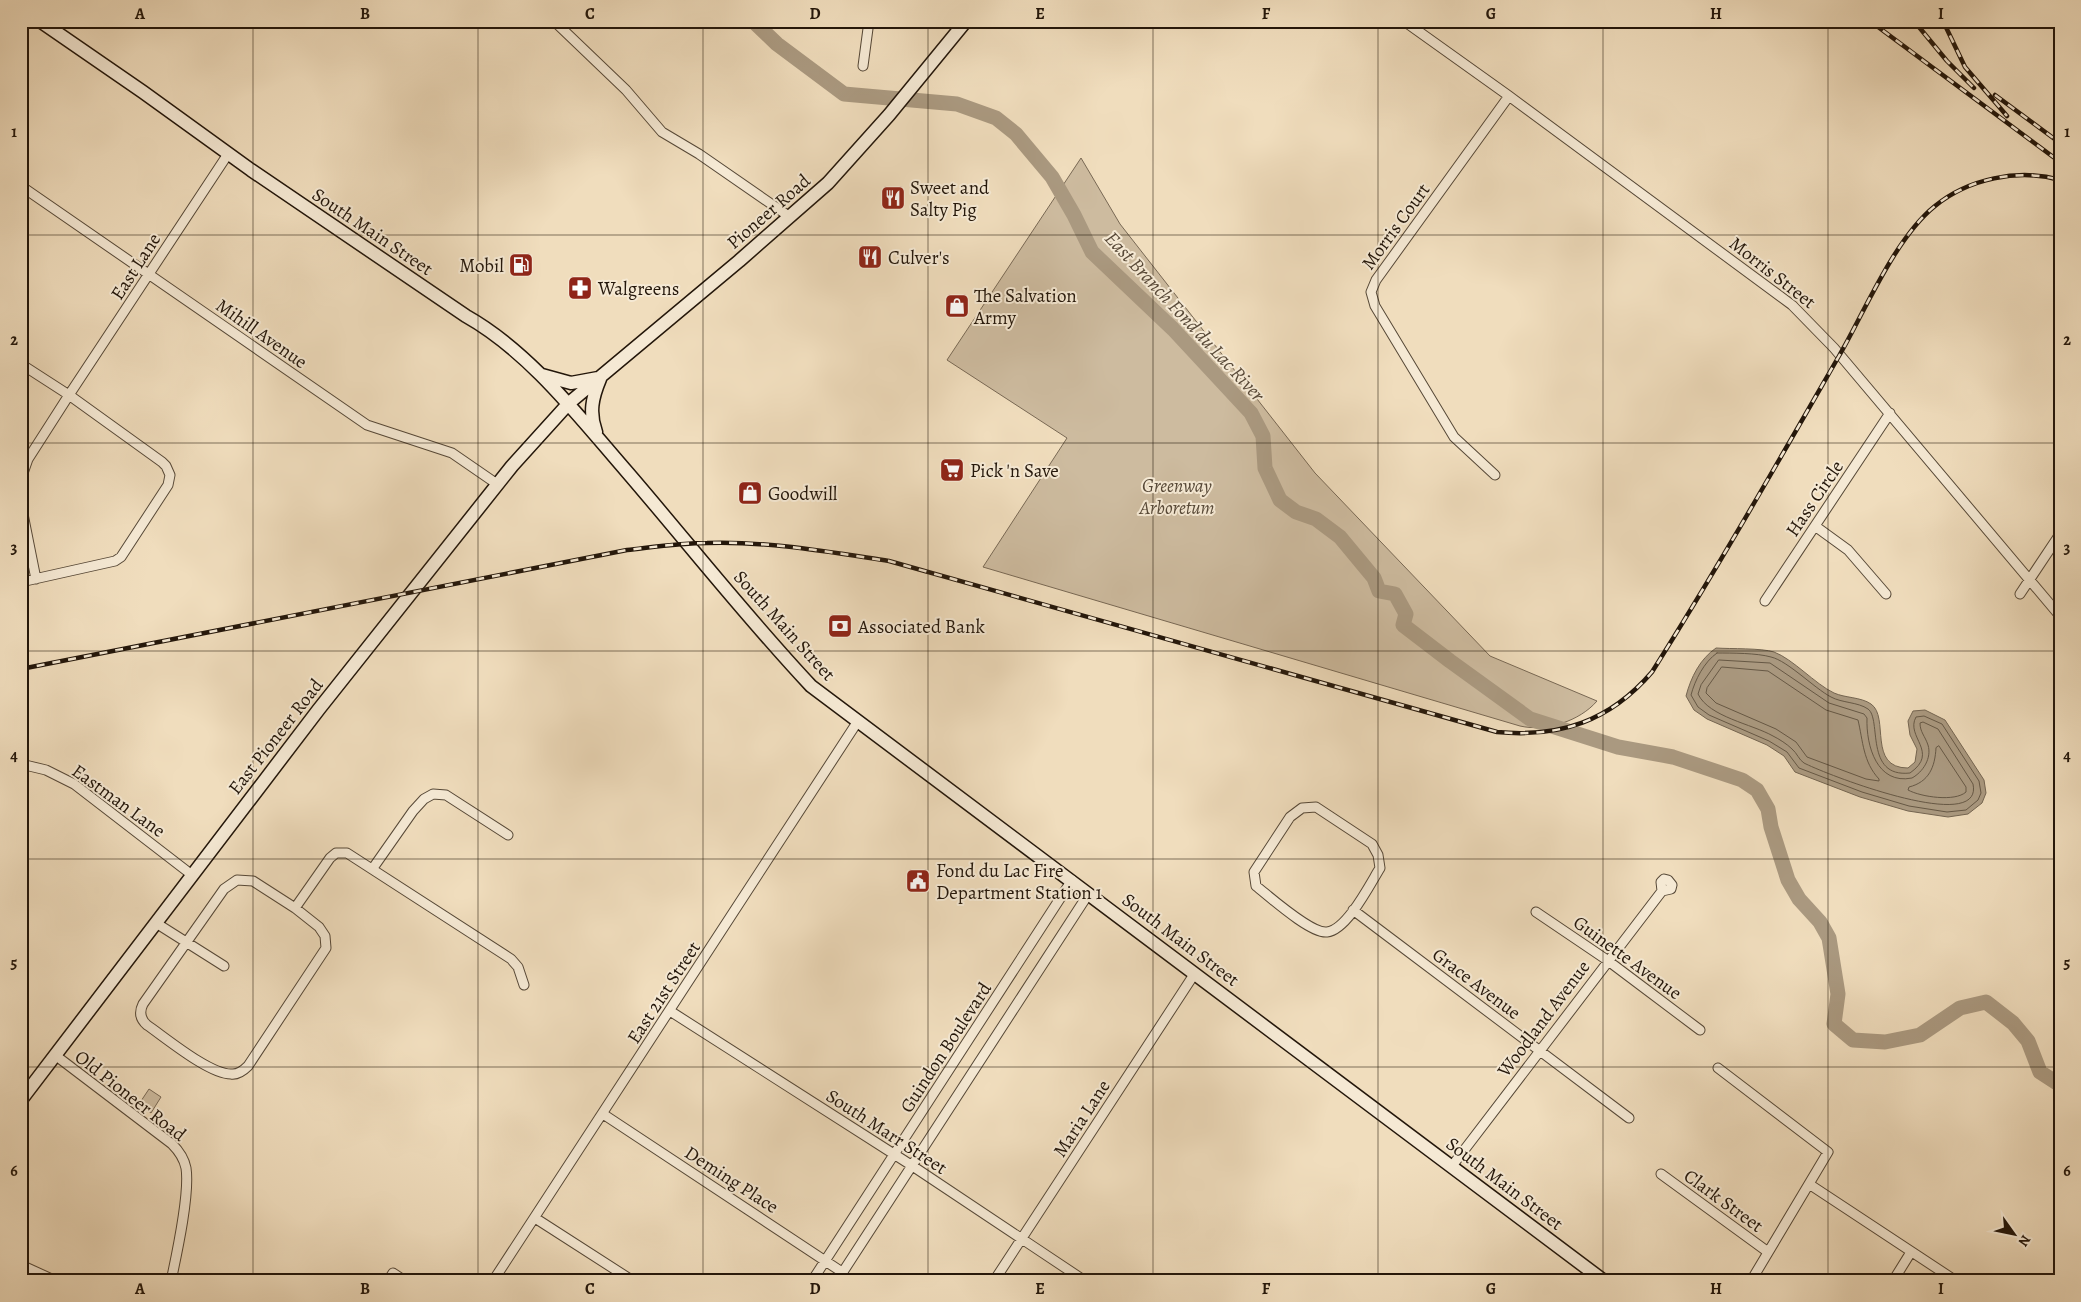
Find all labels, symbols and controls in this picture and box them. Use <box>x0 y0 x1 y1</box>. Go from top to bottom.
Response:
text: A <box>134 3 146 25</box>
text: B <box>360 3 370 25</box>
text: C <box>585 3 595 25</box>
text: D <box>809 3 821 25</box>
text: E <box>1035 3 1045 25</box>
text: F <box>1262 3 1271 25</box>
text: G <box>1486 3 1496 25</box>
text: H <box>1710 3 1722 25</box>
text: I <box>1938 3 1944 25</box>
text: 1 <box>11 121 17 143</box>
text: 1 <box>2064 121 2070 143</box>
street label: Pioneer Road <box>721 168 817 255</box>
place label: Sweet and Salty Pig <box>910 175 990 223</box>
street label: Morris Court <box>1356 178 1436 275</box>
street label: South Main Street <box>307 182 438 282</box>
restaurant icon: Sweet and Salty Pig <box>880 185 906 211</box>
water label: East Branch Fond du Lac River <box>1099 225 1271 408</box>
street label: East Lane <box>105 228 167 305</box>
street label: Morris Street <box>1724 231 1821 315</box>
restaurant icon: Culver's <box>857 244 883 270</box>
place label: Culver's <box>888 245 950 271</box>
fuel station icon: Mobil <box>508 252 534 278</box>
place label: Mobil <box>459 253 504 279</box>
pharmacy icon: Walgreens <box>567 275 593 301</box>
place label: Walgreens <box>597 276 679 302</box>
place label: The Salvation Army <box>973 283 1077 331</box>
street label: Mihill Avenue <box>210 293 312 375</box>
shop icon: The Salvation Army <box>944 293 970 319</box>
text: 2 <box>10 329 18 351</box>
text: 2 <box>2063 329 2071 351</box>
street label: Hass Circle <box>1780 455 1850 542</box>
supermarket icon: Pick 'n Save <box>939 457 965 483</box>
place label: Pick 'n Save <box>970 458 1059 484</box>
park label: Greenway Arboretum <box>1139 473 1214 521</box>
shop icon: Goodwill <box>737 480 763 506</box>
place label: Goodwill <box>768 481 838 507</box>
text: 3 <box>11 537 18 559</box>
text: 3 <box>2064 537 2071 559</box>
street label: South Main Street <box>728 565 841 687</box>
bank icon: Associated Bank <box>827 613 853 639</box>
place label: Associated Bank <box>857 614 985 640</box>
street label: East Pioneer Road <box>222 673 330 800</box>
text: 4 <box>10 745 18 767</box>
text: 4 <box>2063 745 2071 767</box>
street label: Eastman Lane <box>66 758 170 844</box>
place label: Fond du Lac Fire Department Station 1 <box>936 858 1103 906</box>
public building icon: Fond du Lac Fire Department Station 1 <box>905 868 931 894</box>
street label: South Main Street <box>1116 887 1244 992</box>
street label: Guinette Avenue <box>1568 910 1687 1006</box>
street label: East 21st Street <box>621 936 707 1049</box>
street label: Grace Avenue <box>1427 942 1526 1026</box>
text: 5 <box>11 952 18 974</box>
text: 5 <box>2064 952 2071 974</box>
street label: Woodland Avenue <box>1491 955 1596 1083</box>
street label: Guindon Boulevard <box>894 977 998 1118</box>
street label: Old Pioneer Road <box>69 1044 192 1148</box>
street label: Maria Lane <box>1047 1075 1117 1162</box>
street label: South Marr Street <box>821 1083 952 1181</box>
street label: South Main Street <box>1440 1131 1568 1236</box>
street label: Deming Place <box>680 1140 783 1220</box>
text: 6 <box>10 1160 18 1182</box>
text: 6 <box>2063 1160 2071 1182</box>
street label: Clark Street <box>1678 1163 1769 1239</box>
north arrow <box>1988 1210 2038 1260</box>
text: N <box>2014 1231 2035 1250</box>
text: A <box>134 1278 146 1300</box>
text: B <box>360 1278 370 1300</box>
text: C <box>585 1278 595 1300</box>
text: D <box>809 1278 821 1300</box>
text: E <box>1035 1278 1045 1300</box>
text: F <box>1262 1278 1271 1300</box>
text: G <box>1486 1278 1496 1300</box>
text: H <box>1710 1278 1722 1300</box>
text: I <box>1938 1278 1944 1300</box>

